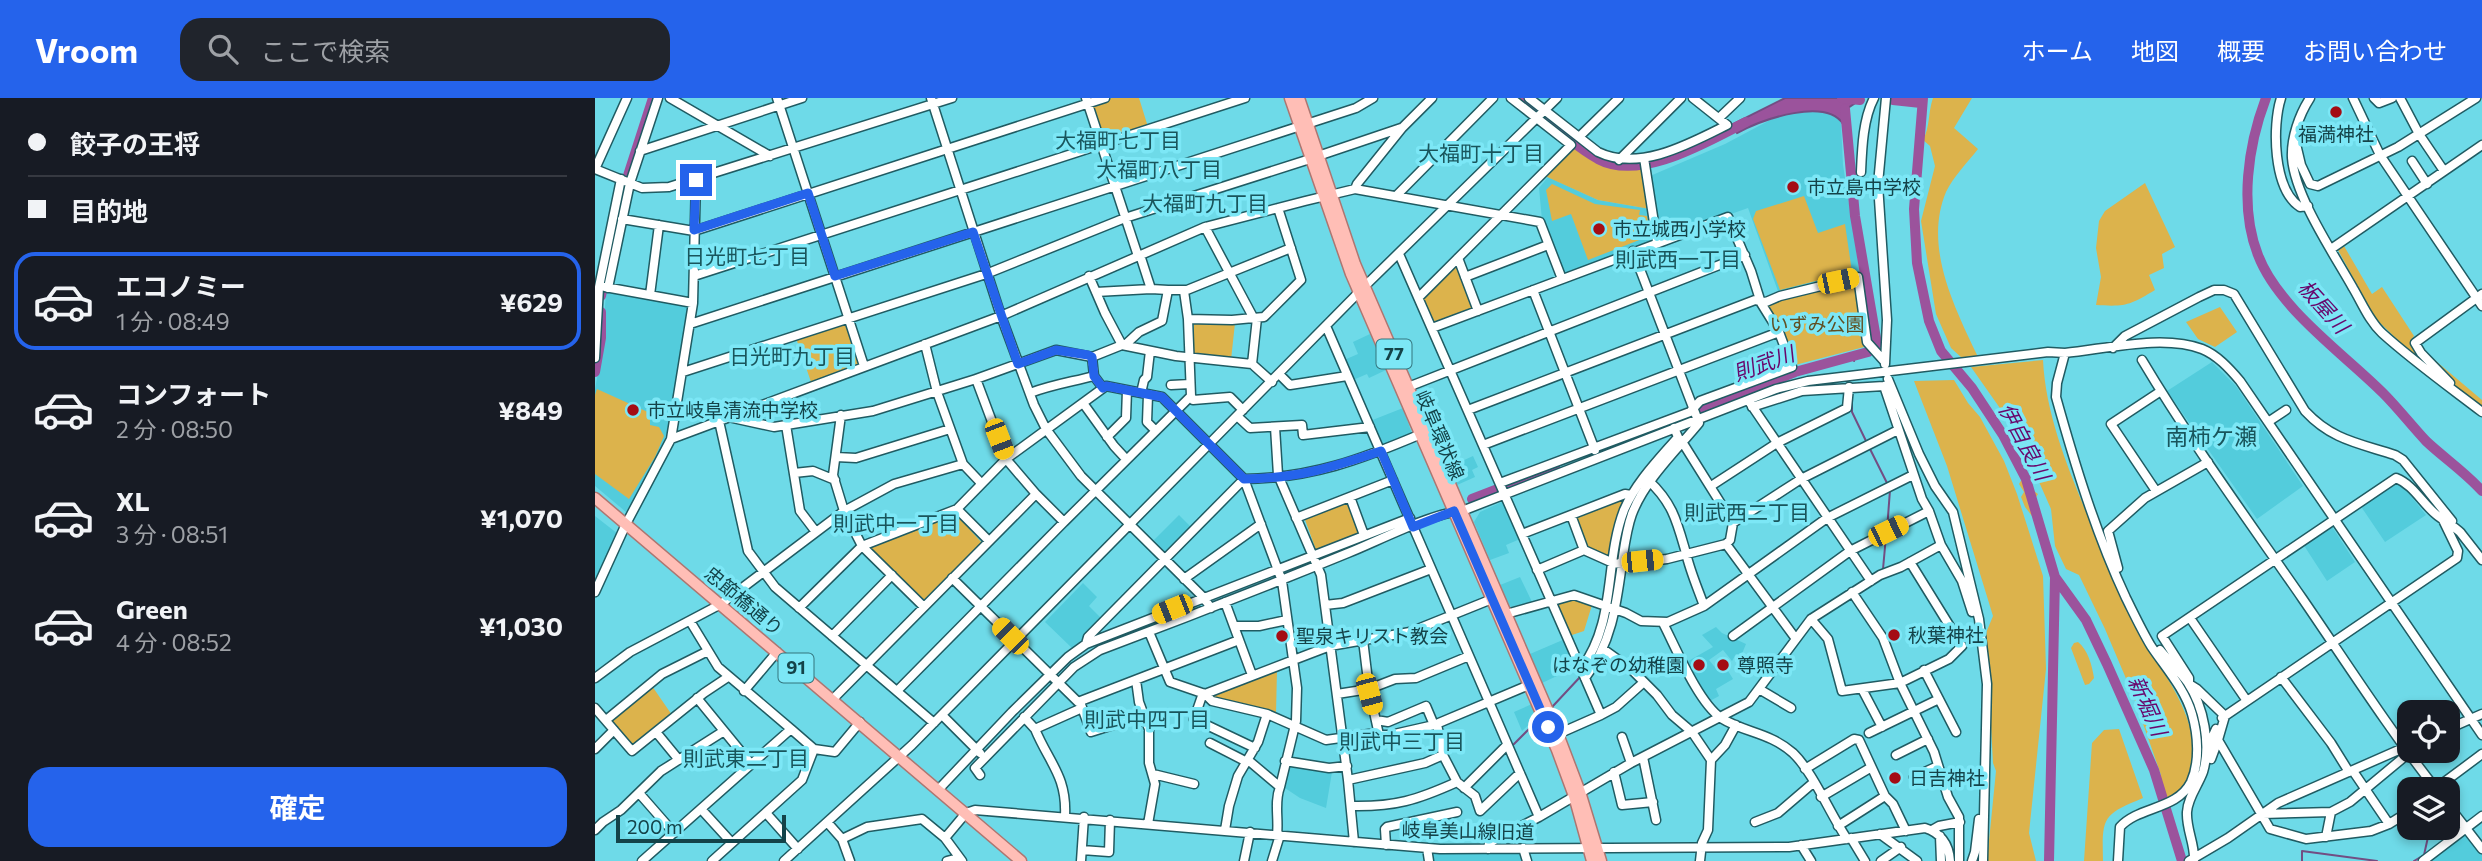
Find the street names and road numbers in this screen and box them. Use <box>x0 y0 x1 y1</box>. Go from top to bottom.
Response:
road number: 77 <box>1377 340 1411 368</box>
street label: 岐阜環状線 <box>1411 387 1470 483</box>
street label: 忠節橋通り <box>701 561 788 640</box>
road number: 91 <box>779 654 813 682</box>
street label: 岐阜美山線旧道 <box>1401 818 1535 843</box>

